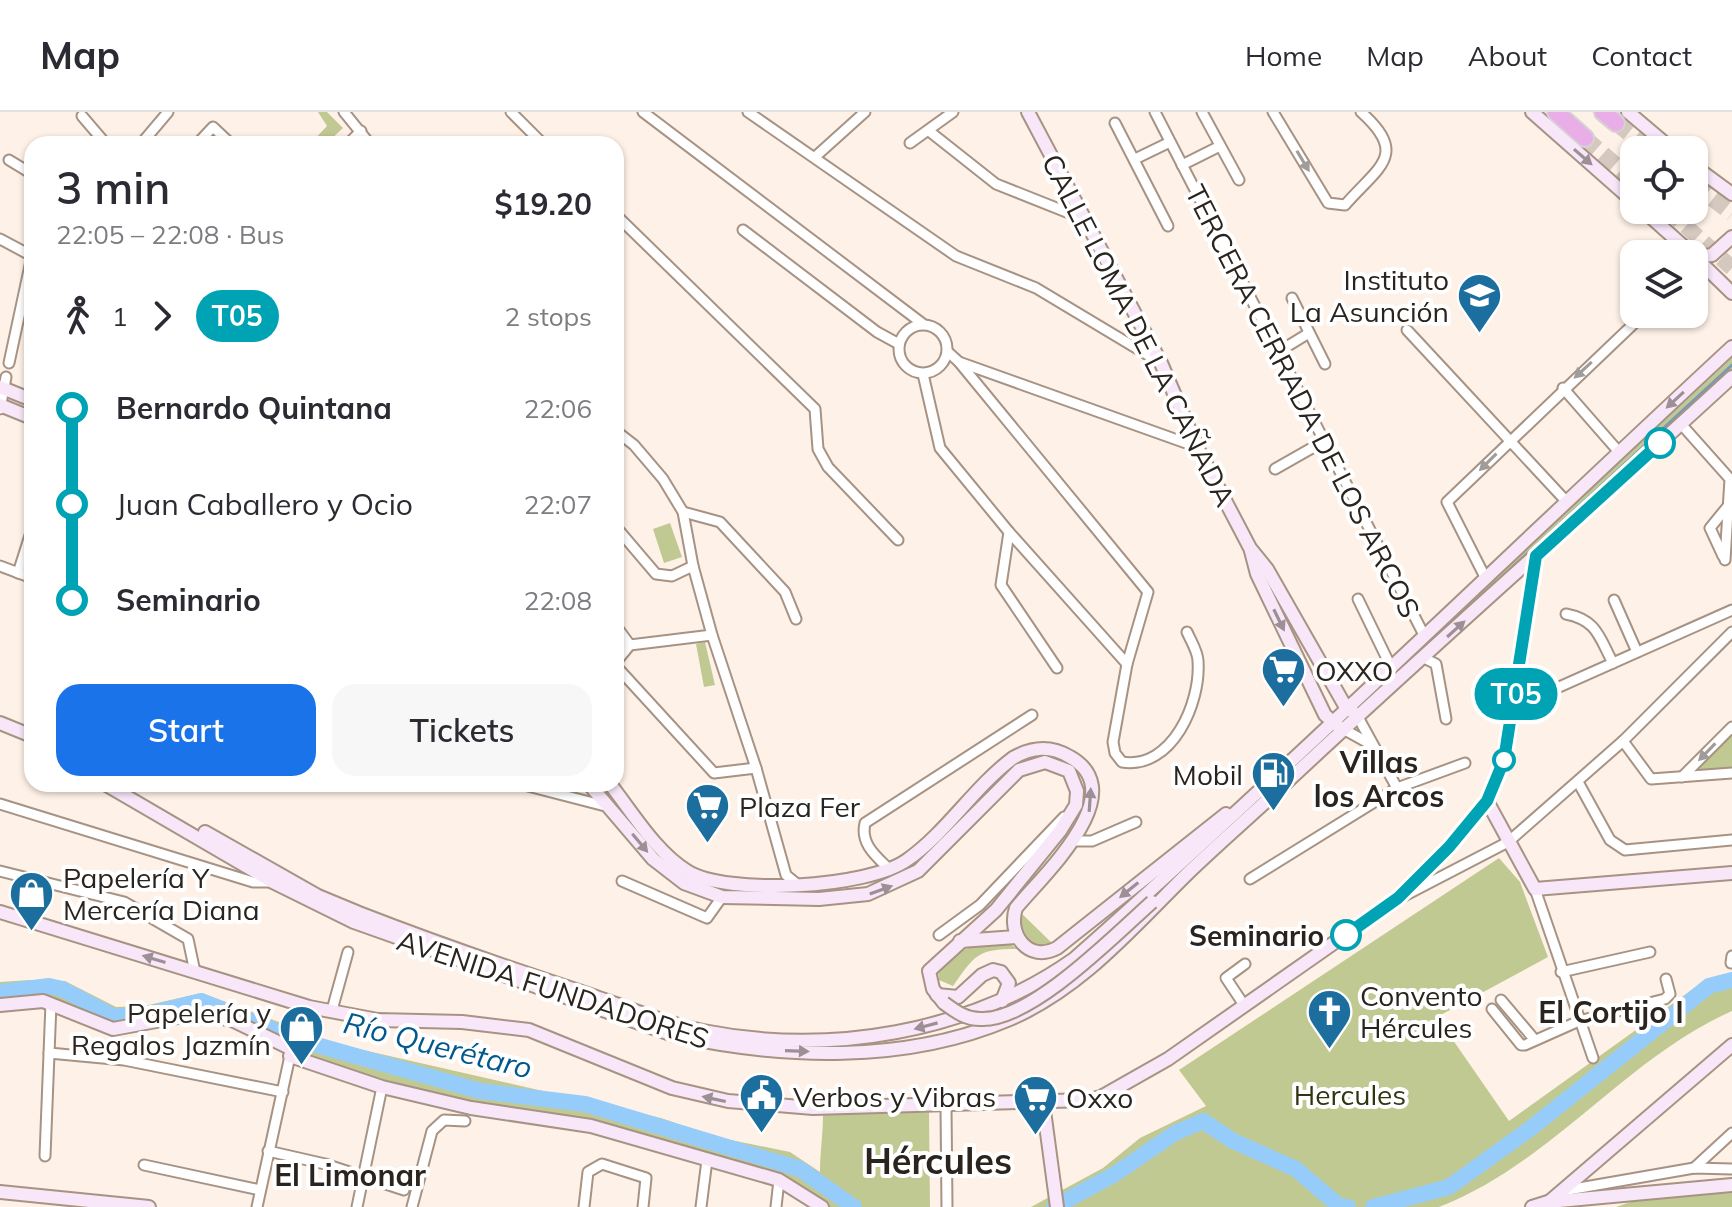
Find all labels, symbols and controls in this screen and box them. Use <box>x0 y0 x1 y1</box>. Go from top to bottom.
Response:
text: Map <box>40 31 120 79</box>
text: Home <box>1245 38 1322 73</box>
text: Map <box>1366 38 1424 73</box>
text: About <box>1468 38 1547 73</box>
text: Contact <box>1591 38 1692 73</box>
map controls <box>1620 136 1708 328</box>
button: locate <box>1620 136 1708 224</box>
street label: CALLE LOMA DE LA CAÑADA <box>1035 148 1243 512</box>
one-way arrow <box>1572 148 1592 165</box>
one-way arrow <box>1295 150 1309 172</box>
text: 3 min <box>56 160 170 215</box>
street label: TERCERA CERRADA DE LOS ARCOS <box>1178 179 1428 623</box>
text: $19.20 <box>495 185 592 223</box>
text: 22:05 – 22:08 · Bus <box>56 218 285 251</box>
button: layers <box>1620 240 1708 328</box>
place label: Instituto La Asunción <box>1290 262 1449 329</box>
school or university icon: Instituto La Asunción <box>1456 271 1504 334</box>
icon: walk <box>56 294 100 338</box>
icon: forward <box>140 294 184 338</box>
text: T05 <box>212 298 263 333</box>
text: 1 <box>112 300 128 333</box>
text: 2 stops <box>505 300 592 333</box>
one-way arrow <box>1573 360 1592 378</box>
text: Bernardo Quintana <box>116 389 392 427</box>
one-way arrow <box>1665 390 1684 408</box>
text: 22:06 <box>524 392 592 425</box>
unlabelled marker <box>1645 428 1675 458</box>
one-way arrow <box>1479 452 1498 471</box>
text: Juan Caballero y Ocio <box>116 485 413 523</box>
text: 22:07 <box>524 488 592 521</box>
text: Seminario <box>116 581 261 619</box>
text: 22:08 <box>524 584 592 617</box>
one-way arrow <box>1272 609 1286 632</box>
one-way arrow <box>1447 621 1466 639</box>
supermarket icon: OXXO <box>1260 646 1308 709</box>
place label: OXXO <box>1315 653 1393 688</box>
line badge: T05 <box>1470 668 1562 720</box>
text: T05 <box>1491 676 1541 711</box>
button: Start <box>56 684 316 776</box>
button: Tickets <box>332 684 592 776</box>
one-way arrow <box>1698 742 1717 761</box>
district label: Villas los Arcos <box>1314 743 1444 815</box>
unlabelled marker <box>1493 749 1515 771</box>
fuel station icon: Mobil <box>1250 750 1298 813</box>
place label: Mobil <box>1173 757 1243 792</box>
supermarket icon: Plaza Fer <box>684 782 732 845</box>
one-way arrow <box>1084 787 1097 812</box>
place label: Plaza Fer <box>739 789 861 824</box>
one-way arrow <box>631 833 648 853</box>
place label: Papelería Y Mercería Diana <box>63 860 260 927</box>
shop icon: Papelería Y Mercería Diana <box>8 869 56 932</box>
one-way arrow <box>1119 882 1139 898</box>
one-way arrow <box>869 883 893 895</box>
place label: Seminario <box>1189 918 1324 953</box>
marker: Seminario <box>1331 920 1361 950</box>
street label: AVENIDA FUNDADORES <box>393 922 713 1056</box>
one-way arrow <box>142 952 166 965</box>
place label: Convento Hércules <box>1360 978 1482 1045</box>
church icon: Convento Hércules <box>1305 987 1353 1050</box>
district label: El Cortijo I <box>1538 993 1684 1031</box>
place label: Papelería y Regalos Jazmín <box>71 995 271 1062</box>
water label: Río Querétaro <box>340 1003 536 1087</box>
shop icon: Papelería y Regalos Jazmín <box>278 1004 326 1067</box>
one-way arrow <box>913 1020 938 1032</box>
one-way arrow <box>785 1044 810 1057</box>
public building icon: Verbos y Vibras <box>738 1072 786 1135</box>
supermarket icon: Oxxo <box>1011 1073 1059 1136</box>
park label: Hercules <box>1294 1077 1406 1112</box>
place label: Verbos y Vibras <box>793 1079 996 1114</box>
place label: Oxxo <box>1066 1080 1133 1115</box>
one-way arrow <box>701 1092 726 1104</box>
district label: Hércules <box>864 1138 1012 1183</box>
district label: El Limonar <box>274 1156 426 1194</box>

